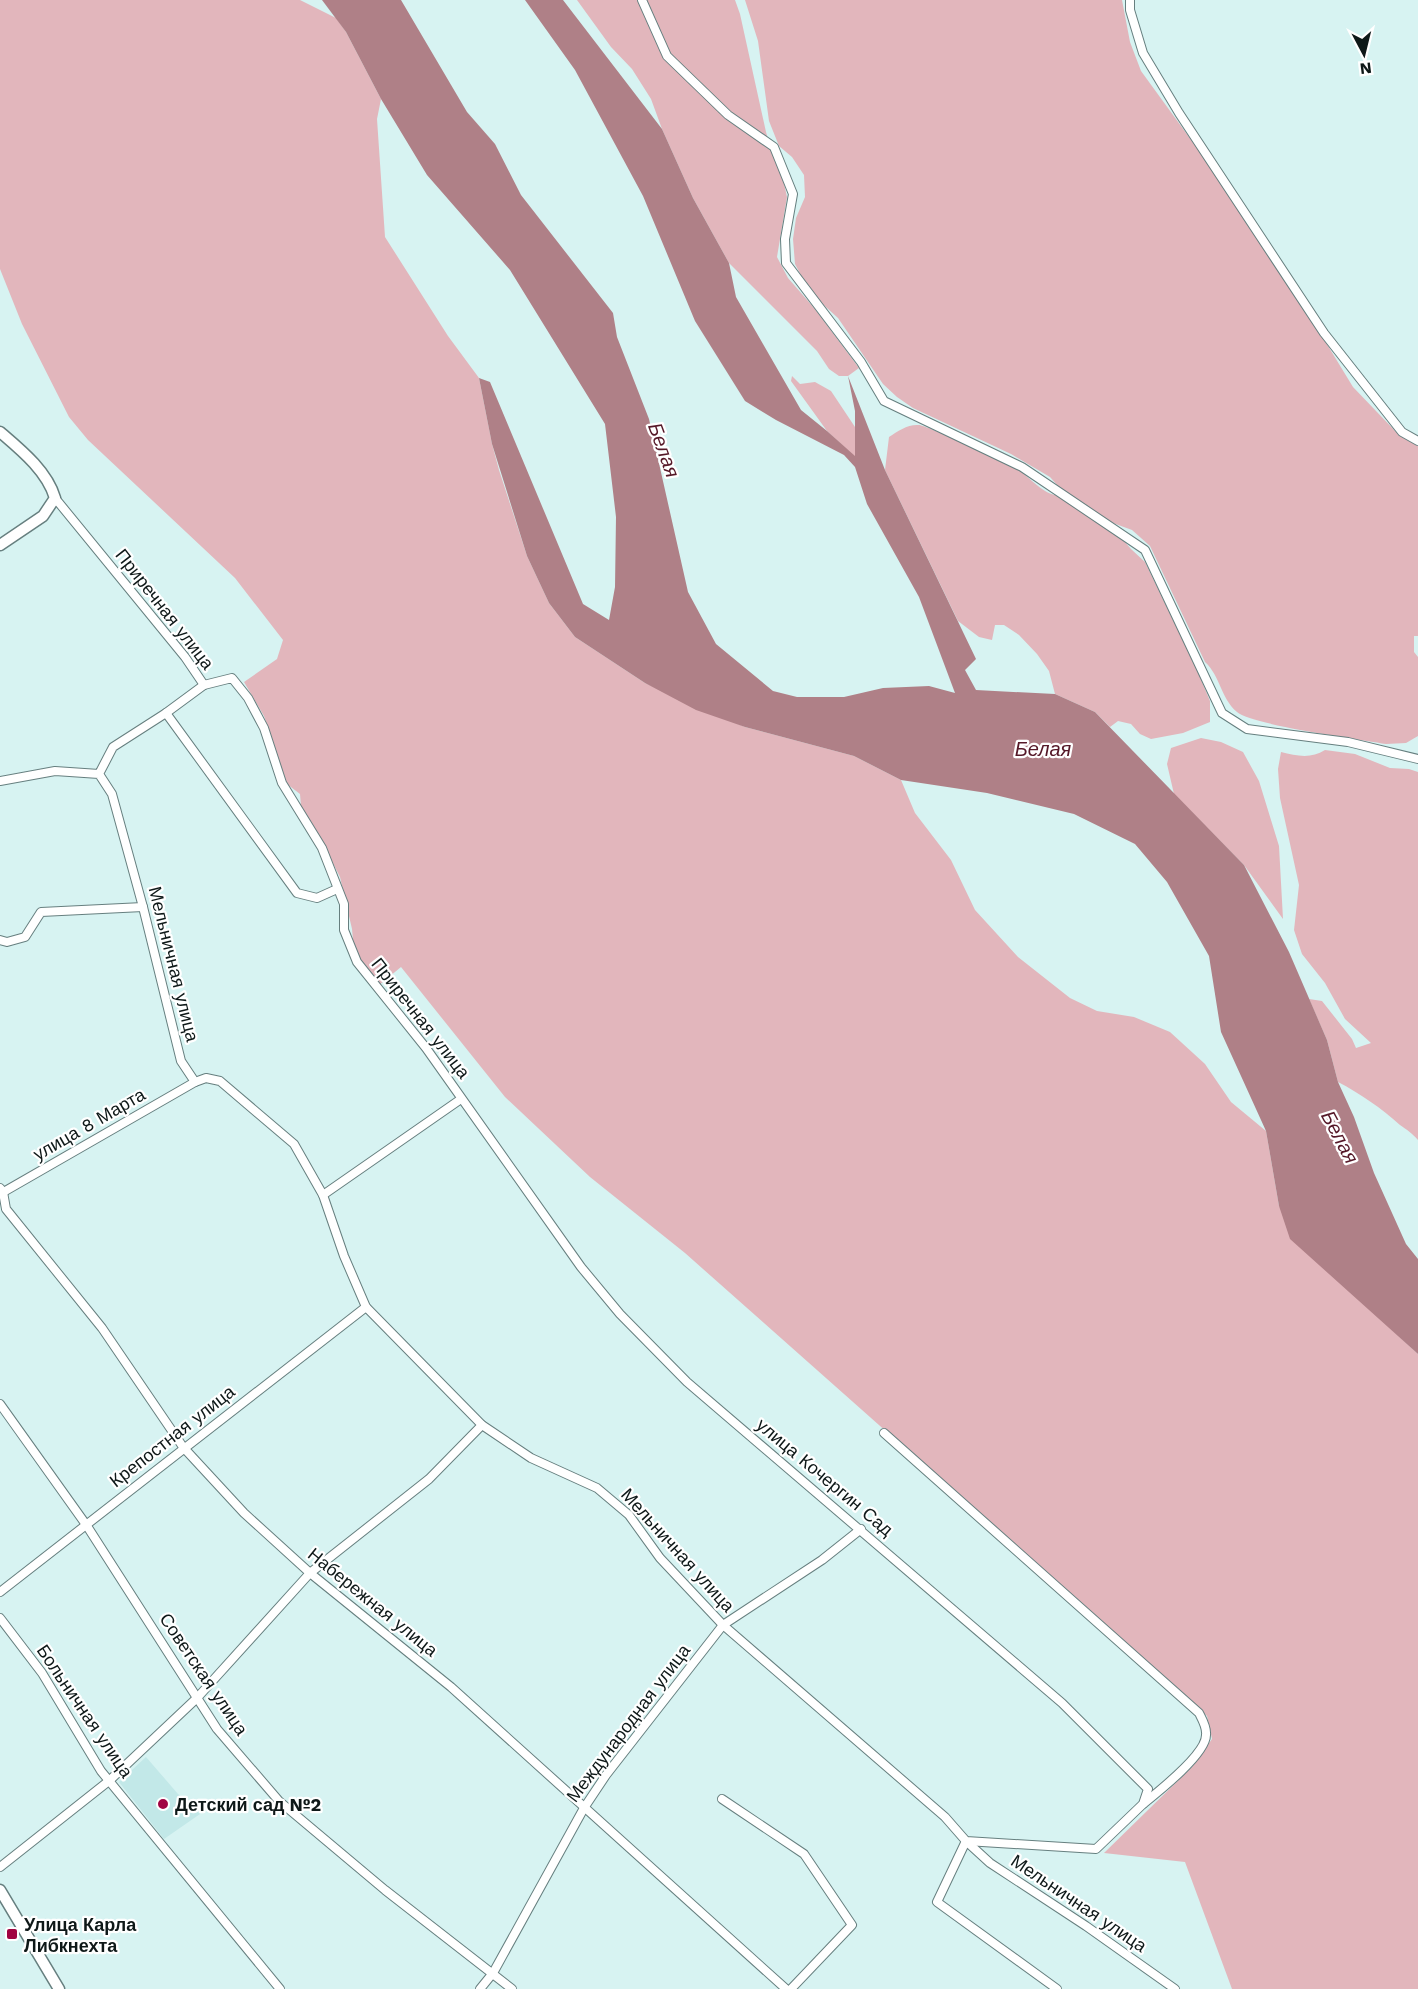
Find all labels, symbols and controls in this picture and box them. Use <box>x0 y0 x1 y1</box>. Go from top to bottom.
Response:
north arrow <box>1334 24 1394 84</box>
text: N <box>1359 58 1373 79</box>
water label: Белая <box>643 419 685 481</box>
street label: Приречная улица <box>111 545 219 674</box>
water label: Белая <box>1015 737 1072 761</box>
street label: Мельничная улица <box>145 884 204 1045</box>
street label: Приречная улица <box>367 954 475 1083</box>
street label: улица 8 Марта <box>29 1083 150 1165</box>
water label: Белая <box>1316 1106 1364 1168</box>
street label: Крепостная улица <box>105 1380 239 1491</box>
street label: улица Кочергин Сад <box>753 1414 898 1540</box>
street label: Мельничная улица <box>617 1484 740 1617</box>
street label: Набережная улица <box>304 1543 443 1661</box>
street label: Советская улица <box>155 1609 253 1740</box>
street label: Международная улица <box>562 1639 695 1806</box>
street label: Больничная улица <box>33 1640 138 1782</box>
place label: Детский сад №2 <box>175 1794 321 1815</box>
marker: Детский сад №2 <box>156 1797 170 1811</box>
street label: Мельничная улица <box>1007 1850 1152 1957</box>
place label: Улица Карла Либкнехта <box>24 1914 137 1956</box>
marker: Улица Карла Либкнехта <box>5 1927 19 1941</box>

